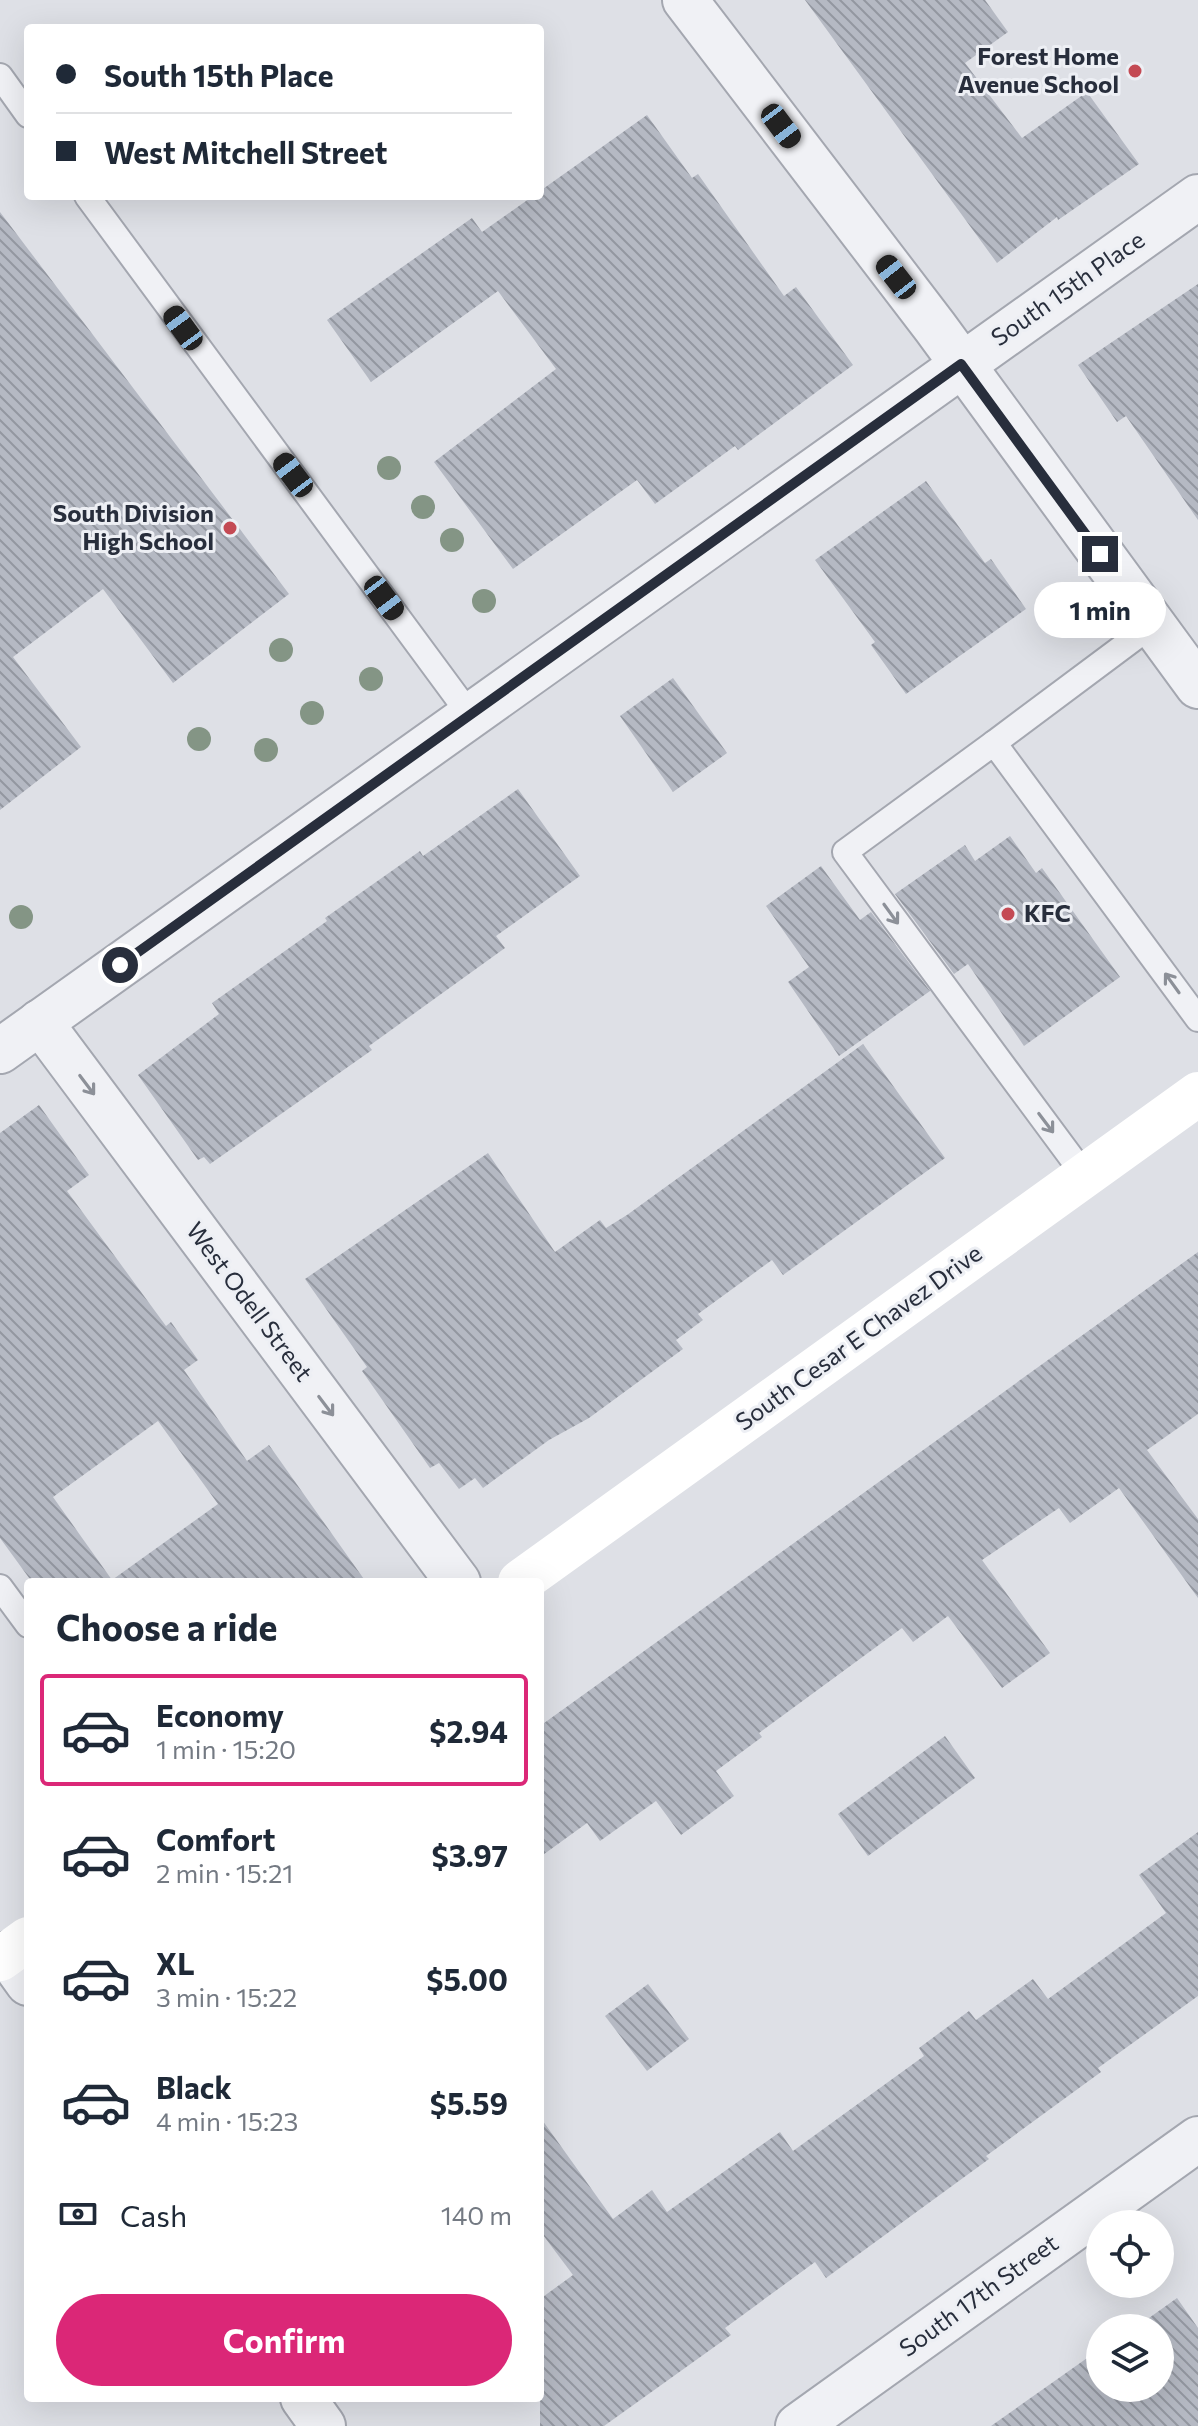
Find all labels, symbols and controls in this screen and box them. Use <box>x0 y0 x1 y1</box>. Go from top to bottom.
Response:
place label: Forest Home Avenue School <box>958 41 1119 98</box>
text: South 15th Place <box>104 56 333 93</box>
marker: Forest Home Avenue School <box>1126 62 1144 80</box>
car <box>757 100 805 152</box>
text: West Mitchell Street <box>104 133 387 170</box>
street label: South 15th Place <box>985 224 1149 351</box>
car <box>872 251 920 303</box>
car <box>159 302 207 354</box>
car <box>269 449 317 501</box>
place label: South Division High School <box>53 498 214 555</box>
marker: South Division High School <box>221 519 239 537</box>
route end <box>1082 536 1118 572</box>
car <box>360 572 408 624</box>
callout: 1 min <box>1034 582 1166 638</box>
text: 1 min <box>1069 594 1131 625</box>
place label: KFC <box>1024 898 1071 927</box>
one-way arrow <box>883 903 899 925</box>
marker: KFC <box>999 905 1017 923</box>
route start <box>102 947 138 983</box>
one-way arrow <box>1163 973 1180 994</box>
one-way arrow <box>78 1074 95 1095</box>
one-way arrow <box>1037 1112 1054 1134</box>
street label: West Odell Street <box>181 1216 319 1386</box>
street label: South Cesar E Chavez Drive <box>729 1238 987 1436</box>
one-way arrow <box>317 1394 334 1416</box>
text: Choose a ride <box>56 1604 277 1648</box>
icon: car <box>60 1694 132 1766</box>
text: Economy <box>156 1696 284 1733</box>
text: $2.94 <box>429 1712 508 1749</box>
text: 1 min · 15:20 <box>156 1733 296 1764</box>
icon: car <box>60 1818 132 1890</box>
text: Comfort <box>156 1820 275 1857</box>
text: $3.97 <box>431 1836 508 1873</box>
text: 2 min · 15:21 <box>156 1857 293 1888</box>
icon: car <box>60 1942 132 2014</box>
text: XL <box>156 1944 195 1981</box>
text: $5.00 <box>426 1960 508 1997</box>
text: 3 min · 15:22 <box>156 1981 297 2012</box>
icon: car <box>60 2066 132 2138</box>
text: Black <box>156 2068 232 2105</box>
text: $5.59 <box>430 2084 508 2121</box>
text: 4 min · 15:23 <box>156 2105 298 2136</box>
icon: cash <box>56 2192 100 2236</box>
text: Cash <box>120 2196 187 2233</box>
text: 140 m <box>441 2199 512 2230</box>
map controls <box>1086 2210 1174 2402</box>
button: locate <box>1086 2210 1174 2298</box>
street label: South 17th Street <box>893 2227 1063 2362</box>
button: Confirm <box>56 2294 512 2386</box>
button: layers <box>1086 2314 1174 2402</box>

